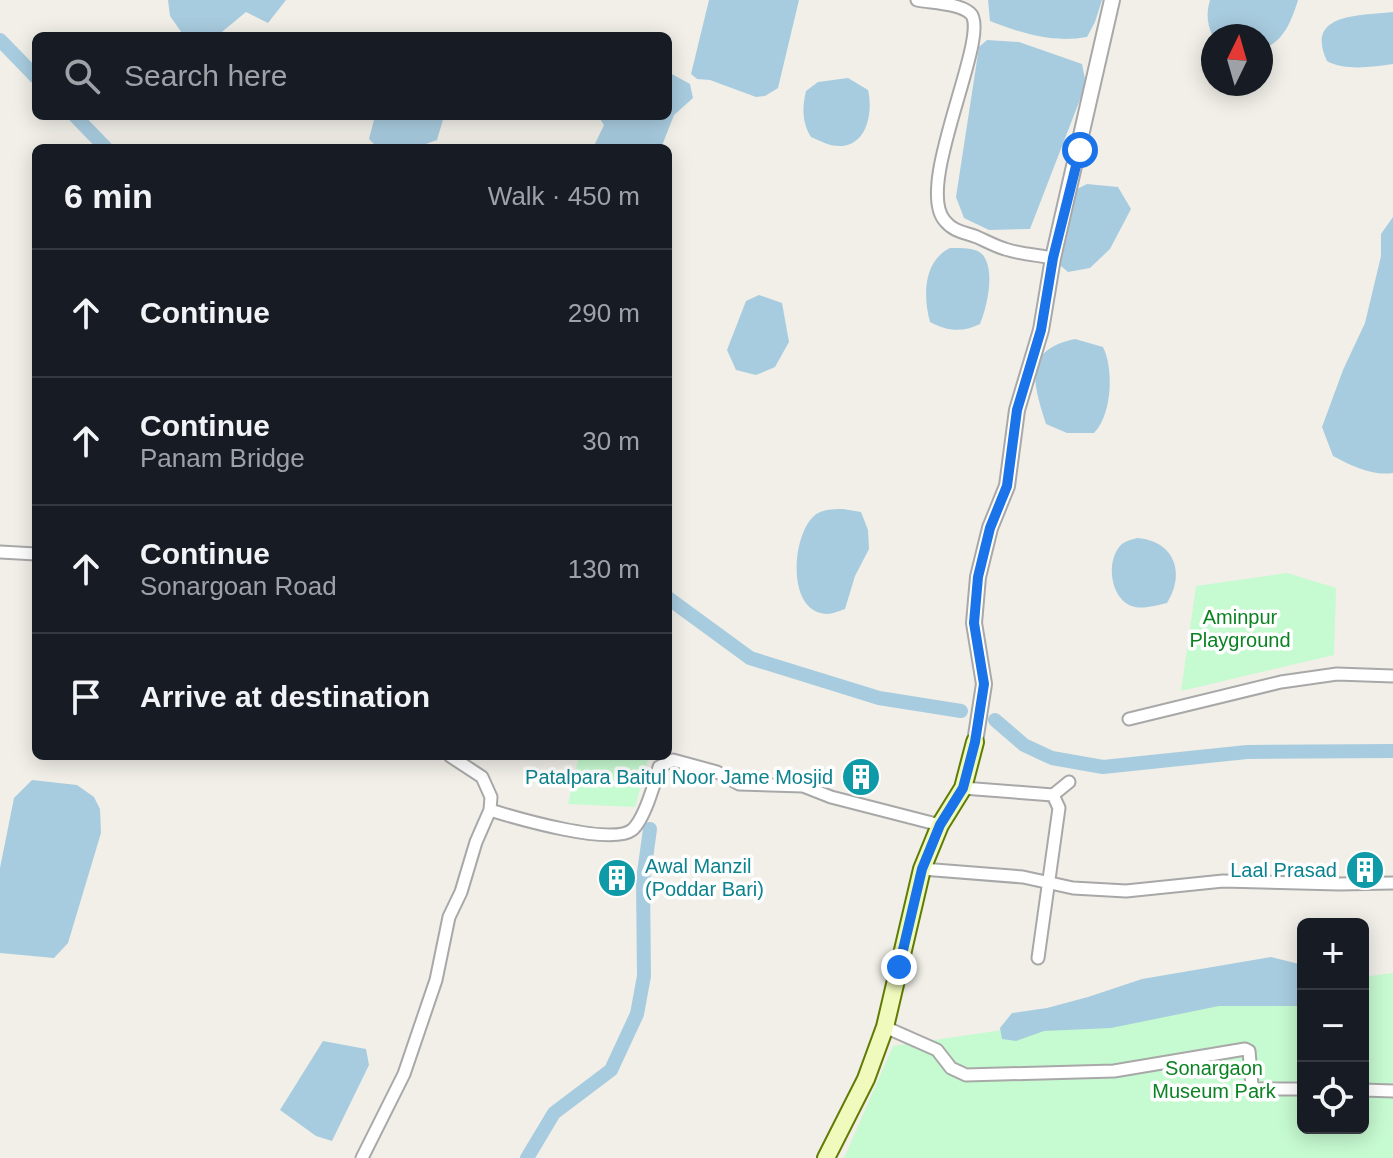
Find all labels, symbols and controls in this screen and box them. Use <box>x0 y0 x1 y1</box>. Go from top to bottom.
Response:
north arrow <box>1201 24 1273 96</box>
search box <box>32 32 672 120</box>
icon: search <box>60 54 104 98</box>
text: Search here <box>124 59 287 92</box>
route start <box>1062 132 1098 168</box>
text: 6 min <box>64 177 153 215</box>
text: Walk · 450 m <box>488 181 640 211</box>
icon: ahead <box>64 291 108 335</box>
text: Continue <box>140 296 270 329</box>
text: 290 m <box>568 298 640 328</box>
text: Continue <box>140 409 270 442</box>
icon: ahead <box>64 419 108 463</box>
text: 30 m <box>582 426 640 456</box>
text: Panam Bridge <box>140 443 305 473</box>
text: Continue <box>140 537 270 570</box>
icon: ahead <box>64 547 108 591</box>
text: 130 m <box>568 554 640 584</box>
text: Sonargoan Road <box>140 571 337 601</box>
park label: Aminpur Playground <box>1189 606 1291 651</box>
icon: arrive <box>64 675 108 719</box>
text: Arrive at destination <box>140 680 430 713</box>
building icon: Patalpara Baitul Noor Jame Mosjid <box>840 756 882 798</box>
place label: Patalpara Baitul Noor Jame Mosjid <box>525 766 833 788</box>
building icon: Laal Prasad <box>1344 849 1386 891</box>
place label: Awal Manzil (Poddar Bari) <box>645 855 764 900</box>
building icon: Awal Manzil (Poddar Bari) <box>596 857 638 899</box>
place label: Laal Prasad <box>1230 859 1337 881</box>
map controls <box>1297 918 1369 1134</box>
button: + <box>1297 918 1369 990</box>
route end <box>881 949 917 985</box>
button: − <box>1297 990 1369 1062</box>
park label: Sonargaon Museum Park <box>1152 1057 1277 1102</box>
button: locate <box>1297 1062 1369 1134</box>

